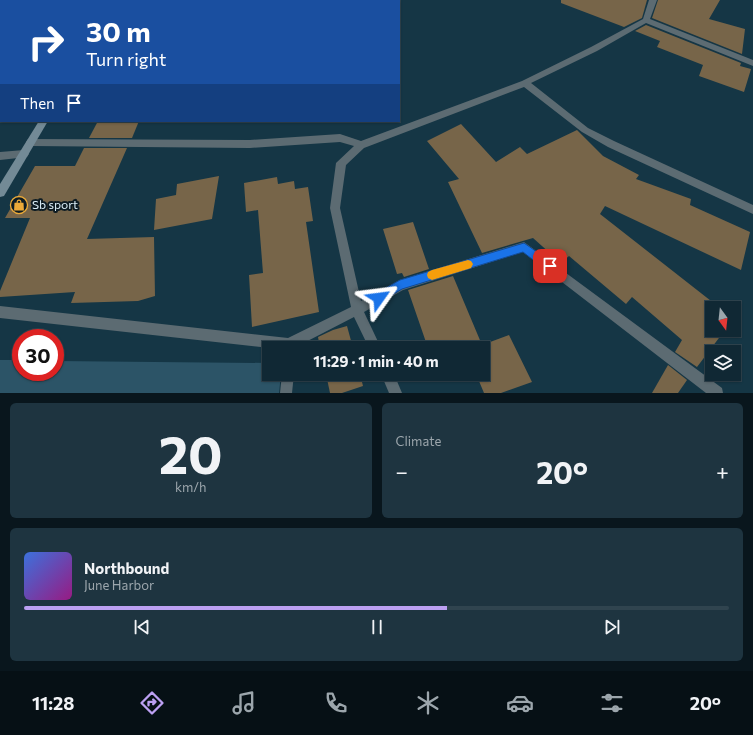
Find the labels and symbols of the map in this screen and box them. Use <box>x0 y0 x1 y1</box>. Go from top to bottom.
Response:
shop icon: Sb sport <box>9 195 29 215</box>
place label: Sb sport <box>32 197 78 211</box>
pin <box>533 249 567 283</box>
position arrow <box>358 277 400 319</box>
north arrow <box>705 301 741 337</box>
speed limit sign: 30 <box>12 329 64 381</box>

